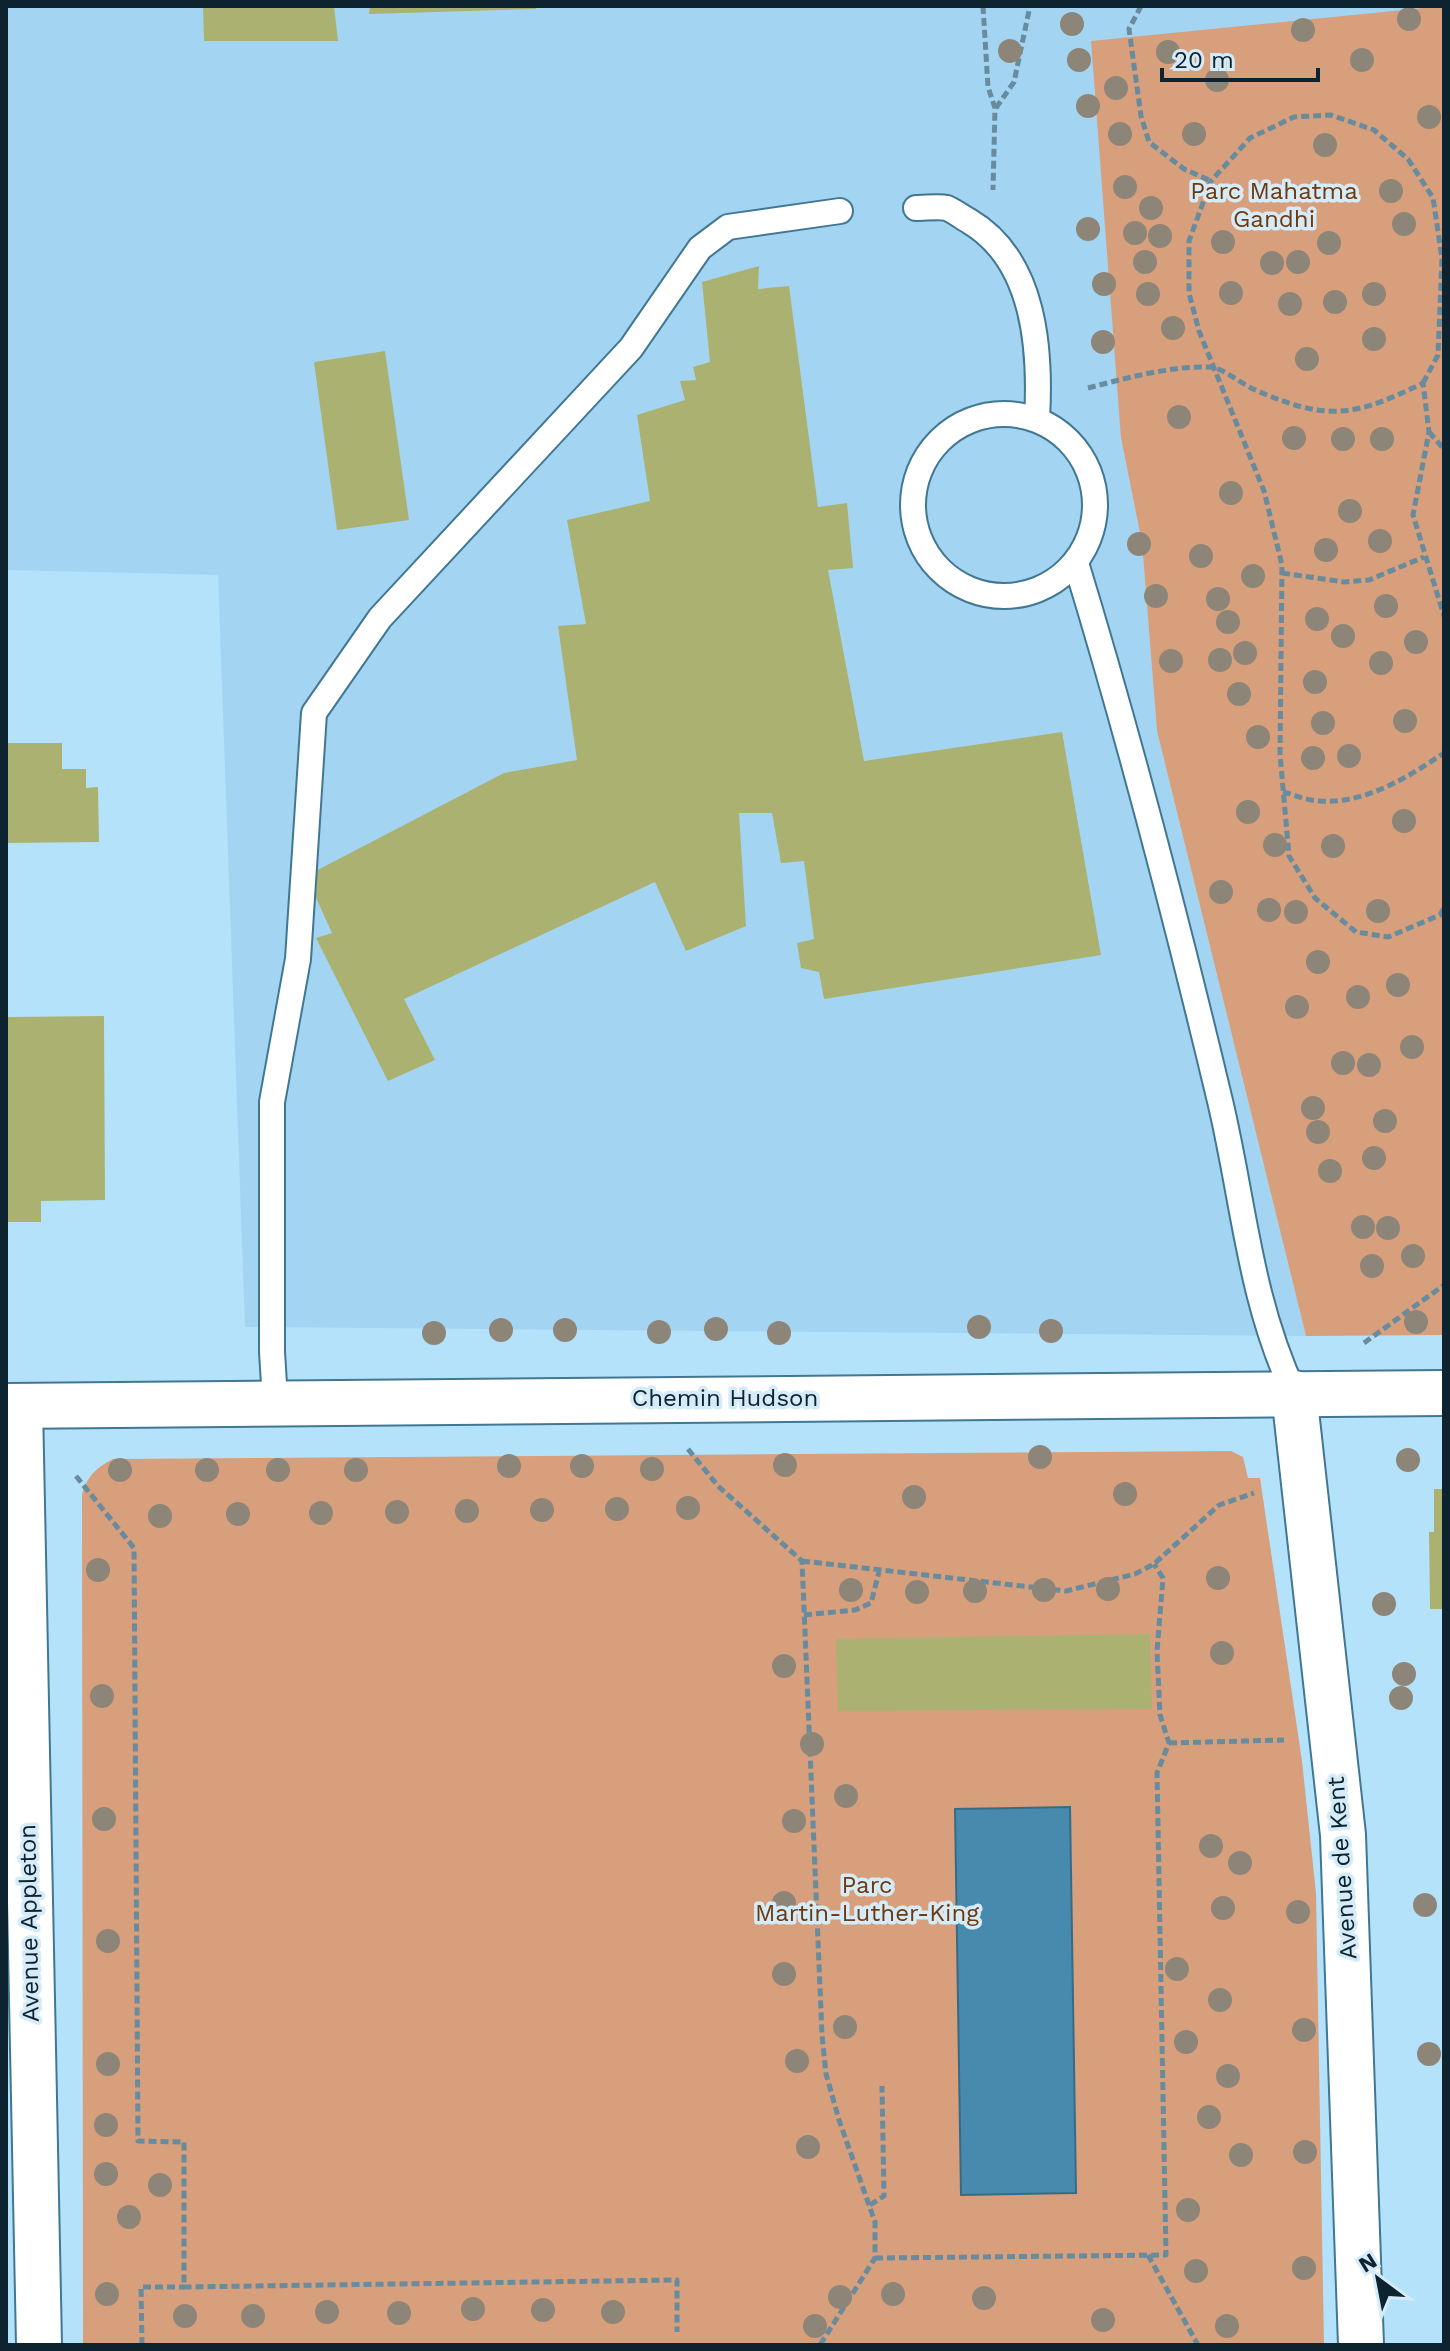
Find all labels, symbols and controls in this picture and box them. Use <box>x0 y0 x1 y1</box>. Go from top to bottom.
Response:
scale bar <box>1162 32 1318 82</box>
text: 20 m <box>1174 46 1234 74</box>
park label: Parc Mahatma Gandhi <box>1190 177 1358 233</box>
street label: Chemin Hudson <box>632 1384 818 1412</box>
street label: Avenue de Kent <box>1322 1776 1362 1960</box>
street label: Avenue Appleton <box>13 1824 45 2022</box>
park label: Parc Martin-Luther-King <box>755 1871 979 1927</box>
north arrow <box>1338 2239 1418 2319</box>
text: N <box>1354 2248 1381 2277</box>

